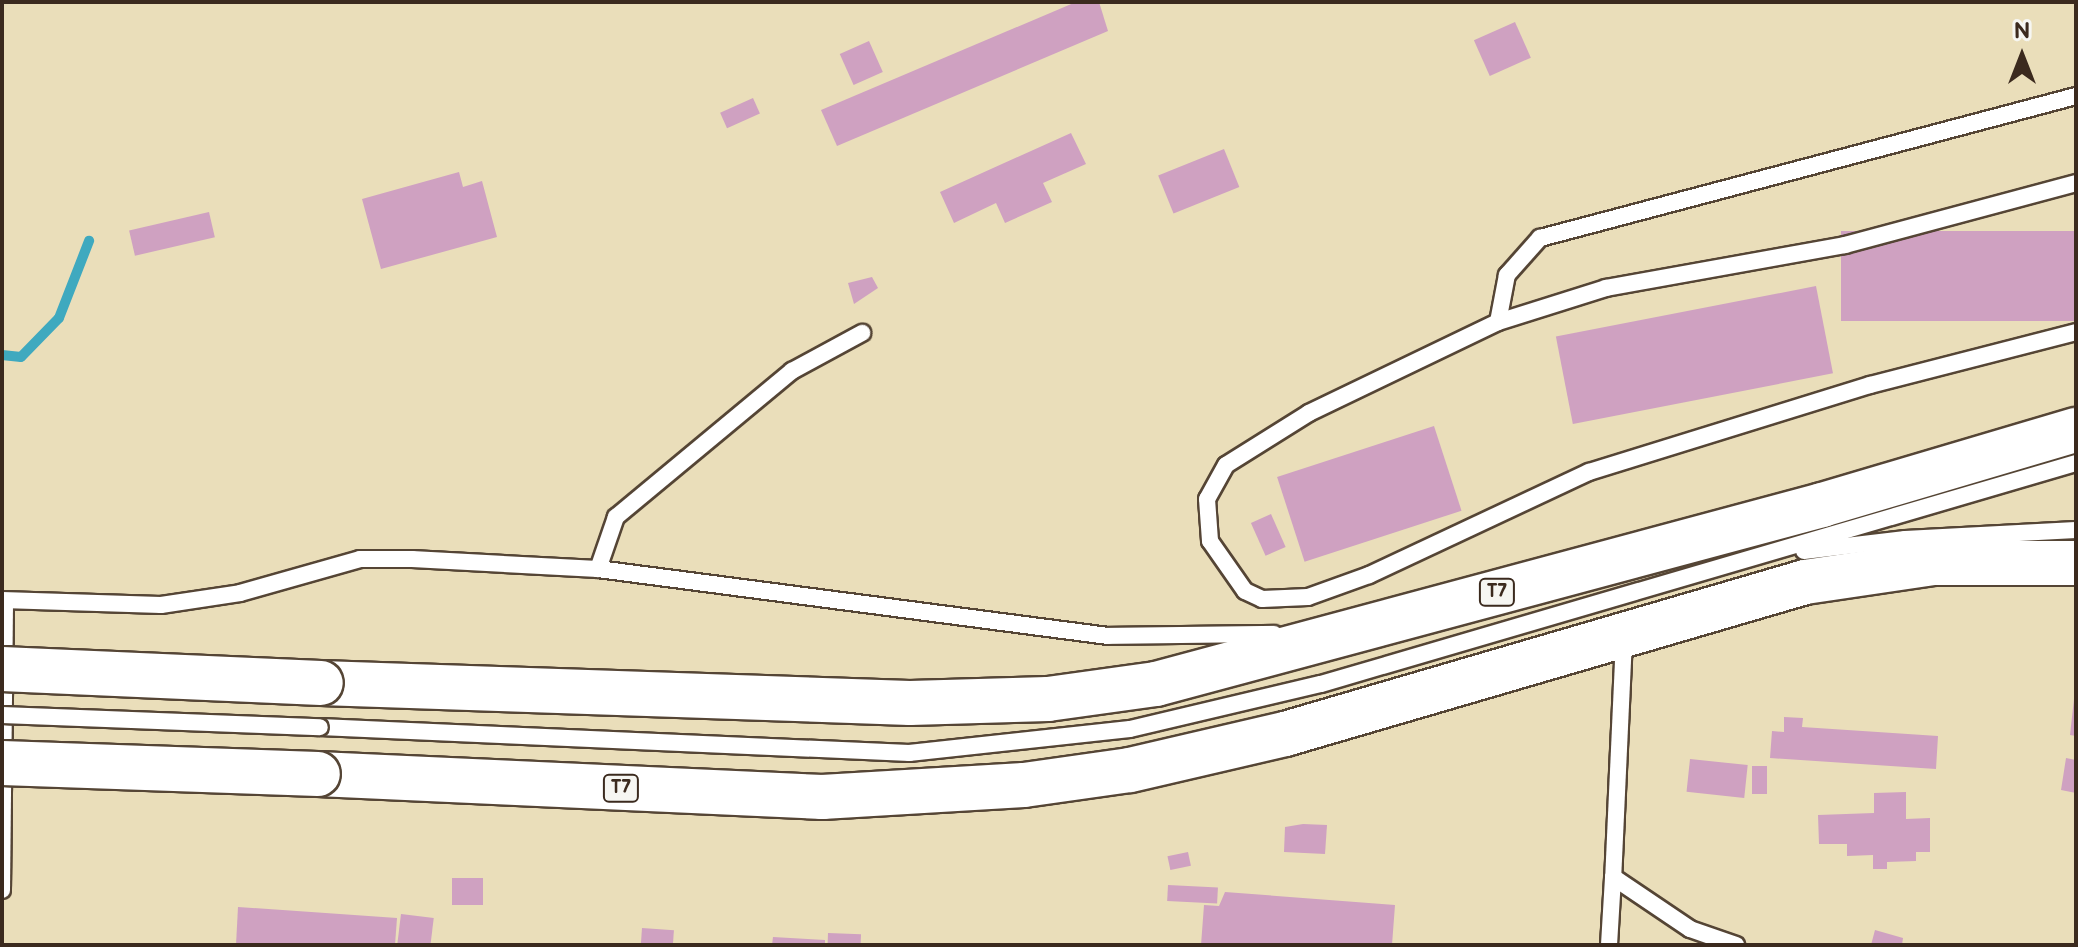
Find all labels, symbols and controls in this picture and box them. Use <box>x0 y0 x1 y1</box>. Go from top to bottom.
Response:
north arrow <box>1982 16 2062 96</box>
text: N <box>2014 18 2030 45</box>
road number: T7 <box>1477 578 1517 606</box>
road number: T7 <box>601 774 641 802</box>

